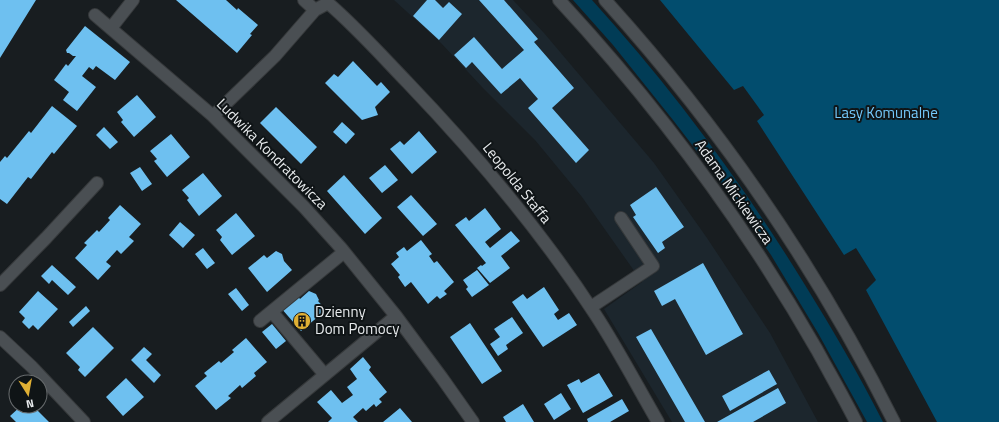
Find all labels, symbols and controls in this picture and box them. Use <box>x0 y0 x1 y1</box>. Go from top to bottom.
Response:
street label: Ludwika Kondratowicza <box>211 93 334 215</box>
park label: Lasy Komunalne <box>834 101 938 124</box>
street label: Adama Mickiewicza <box>690 134 780 249</box>
street label: Leopolda Staffa <box>477 137 558 229</box>
place label: Dzienny Dom Pomocy <box>315 300 399 340</box>
building icon: Dzienny Dom Pomocy <box>292 311 312 331</box>
north arrow <box>8 374 48 414</box>
text: N <box>25 395 35 412</box>

